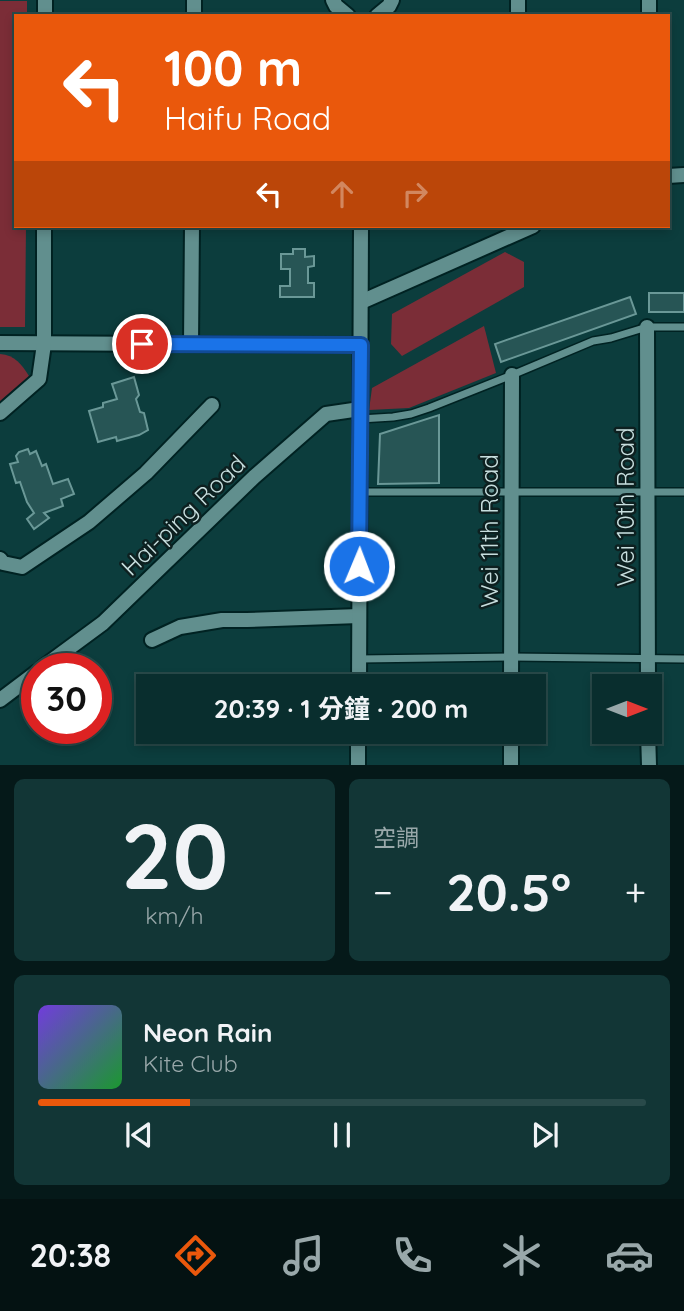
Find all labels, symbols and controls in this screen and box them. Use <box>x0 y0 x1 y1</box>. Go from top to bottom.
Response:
text: 100 m <box>164 37 302 98</box>
icon: left <box>49 42 140 133</box>
text: Haifu Road <box>164 98 331 138</box>
icon: left <box>250 175 288 213</box>
icon: ahead <box>323 175 361 213</box>
icon: right <box>396 175 434 213</box>
pin <box>112 314 172 374</box>
icon: arrive <box>123 325 161 363</box>
street label: Wei 10th Road <box>610 427 640 587</box>
street label: Hai-ping Road <box>115 448 251 582</box>
street label: Wei 11th Road <box>474 454 504 608</box>
position arrow <box>322 529 396 603</box>
speed limit sign: 30 <box>21 653 112 744</box>
north arrow <box>592 674 662 744</box>
map controls <box>592 674 662 744</box>
text: 20:39 · 1 分鐘 · 200 m <box>214 692 468 725</box>
text: 20 <box>121 798 228 912</box>
text: 空調 <box>373 823 419 852</box>
text: 20.5° <box>446 859 571 924</box>
text: − <box>373 868 393 916</box>
text: + <box>625 868 646 916</box>
text: km/h <box>145 901 204 930</box>
text: Neon Rain <box>143 1016 272 1049</box>
text: Kite Club <box>143 1049 238 1078</box>
icon: previous <box>120 1116 158 1154</box>
icon: pause <box>323 1116 361 1154</box>
icon: next <box>526 1116 564 1154</box>
icon: directions <box>171 1231 220 1280</box>
icon: music <box>279 1231 328 1280</box>
icon: phone <box>388 1231 437 1280</box>
icon: climate <box>497 1231 546 1280</box>
icon: car <box>605 1231 654 1280</box>
text: 20:38 <box>30 1235 111 1275</box>

